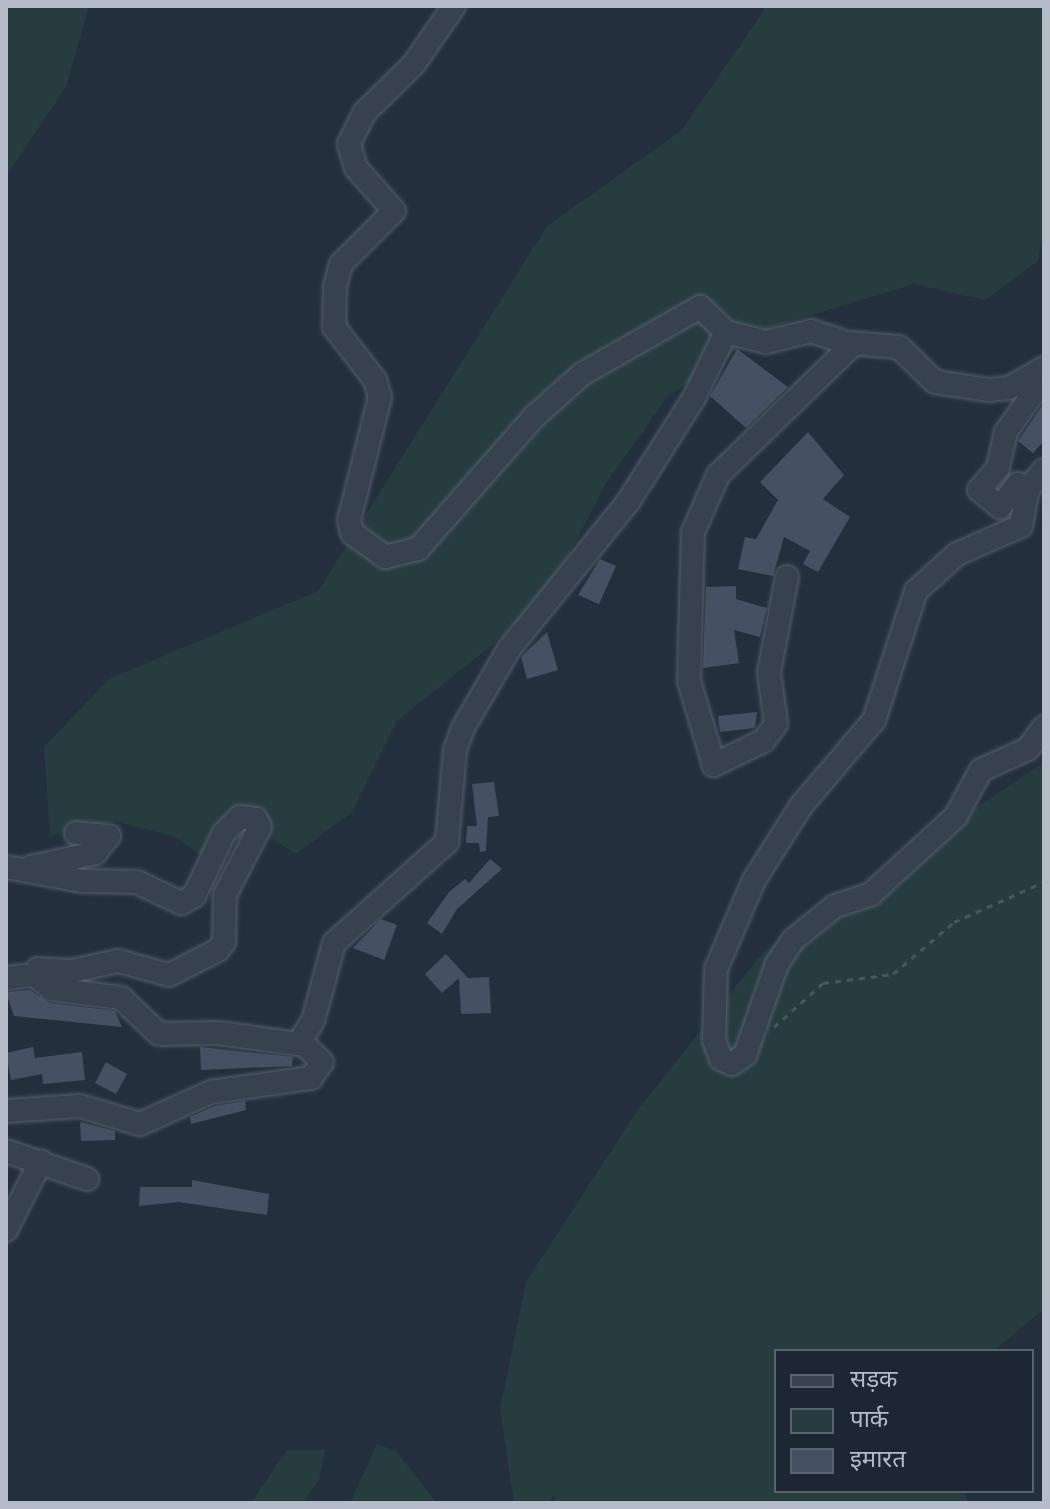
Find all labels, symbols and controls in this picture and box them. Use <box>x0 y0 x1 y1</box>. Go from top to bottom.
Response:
legend <box>774 1349 1034 1493</box>
text: सड़क <box>850 1365 898 1394</box>
text: पार्क <box>850 1405 888 1434</box>
text: इमारत <box>850 1445 906 1474</box>

